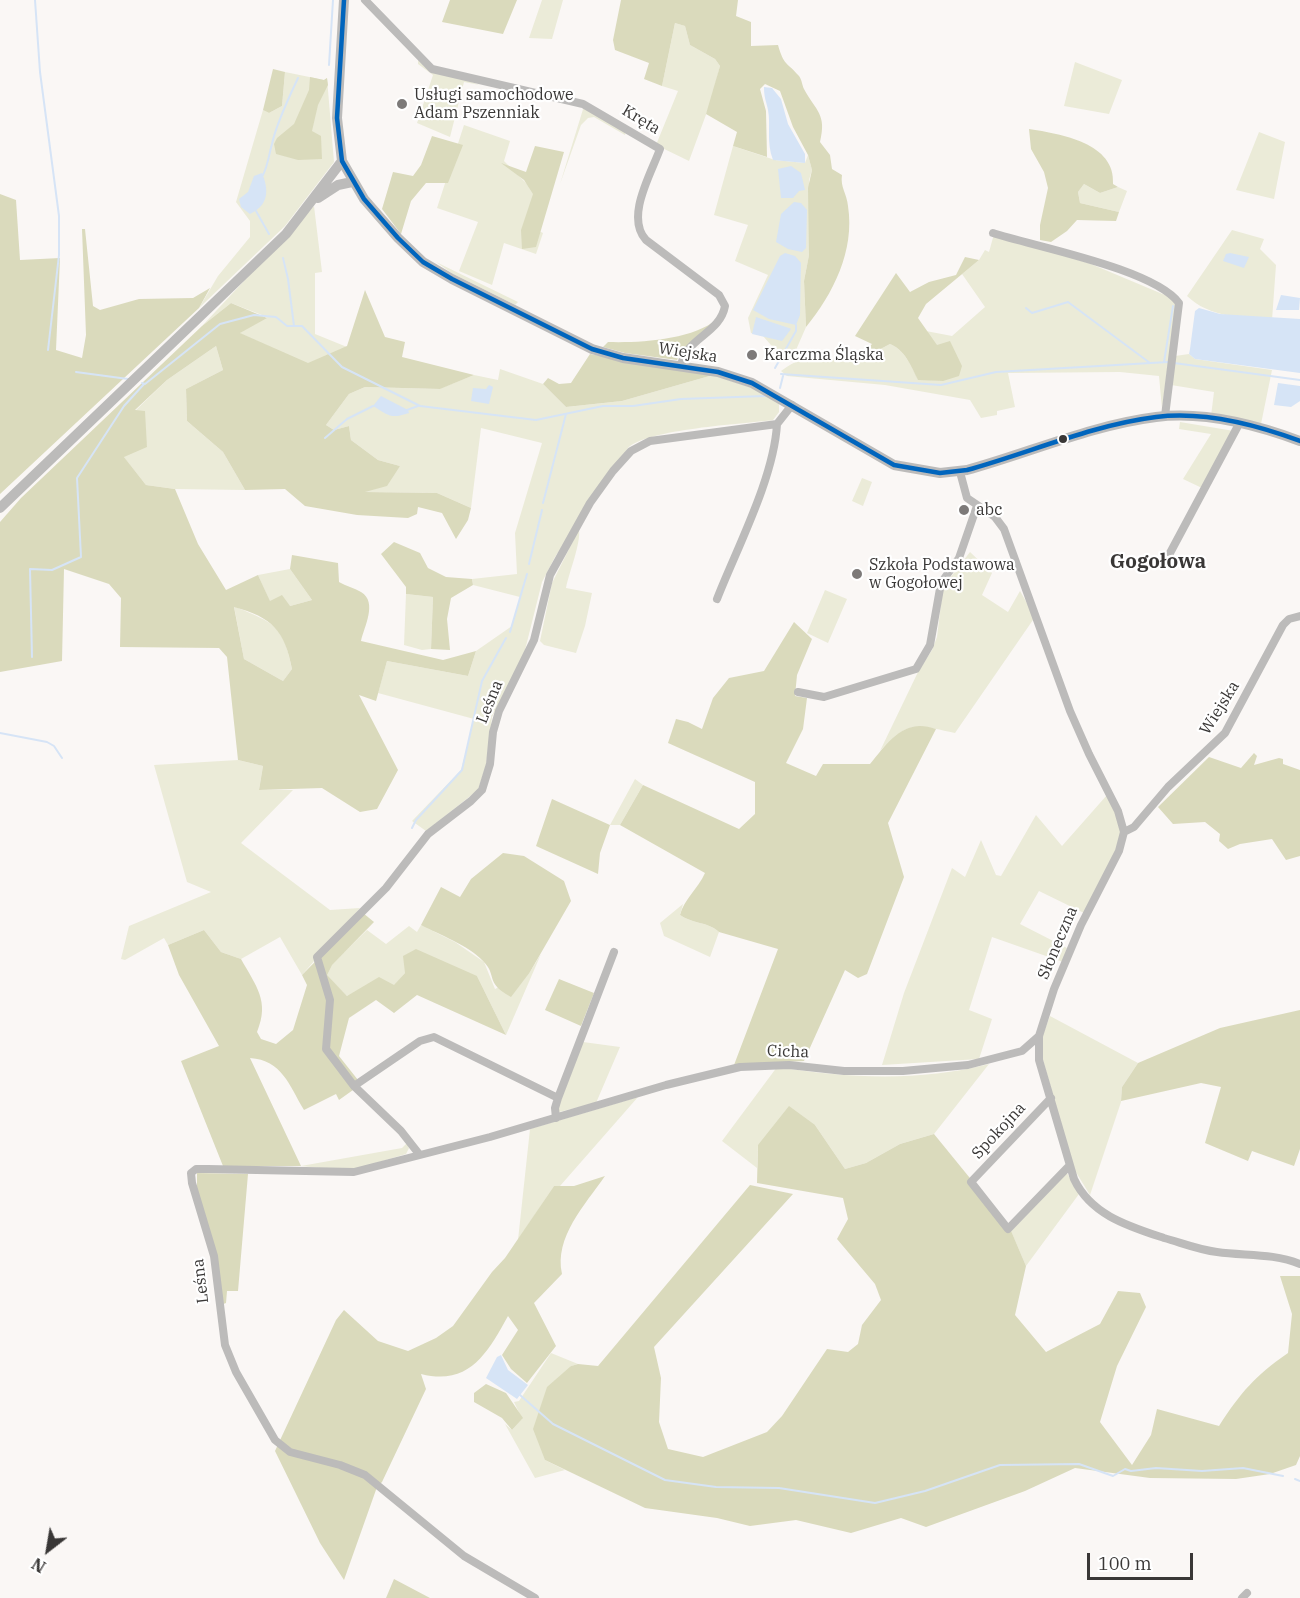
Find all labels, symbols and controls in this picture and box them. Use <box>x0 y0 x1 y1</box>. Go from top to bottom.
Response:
place label: Usługi samochodowe Adam Pszenniak <box>414 85 574 123</box>
marker: Usługi samochodowe Adam Pszenniak <box>395 97 409 111</box>
street label: Kręta <box>618 101 664 139</box>
street label: Wiejska <box>657 339 719 367</box>
place label: Karczma Śląska <box>764 345 884 365</box>
marker: Karczma Śląska <box>745 348 759 362</box>
unlabelled marker <box>1057 433 1069 445</box>
place label: abc <box>976 500 1003 520</box>
marker: abc <box>957 503 971 517</box>
district label: Gogołowa <box>1110 550 1206 574</box>
place label: Szkoła Podstawowa w Gogołowej <box>869 555 1015 593</box>
marker: Szkoła Podstawowa w Gogołowej <box>850 567 864 581</box>
street label: Leśna <box>473 678 507 726</box>
street label: Wiejska <box>1196 678 1244 738</box>
street label: Słoneczna <box>1034 904 1082 982</box>
street label: Cicha <box>766 1042 810 1062</box>
street label: Spokojna <box>968 1099 1030 1163</box>
street label: Leśna <box>189 1258 213 1304</box>
north arrow <box>18 1520 78 1580</box>
scale bar <box>1090 1541 1196 1579</box>
text: 100 m <box>1098 1552 1152 1575</box>
text: N <box>28 1554 49 1577</box>

